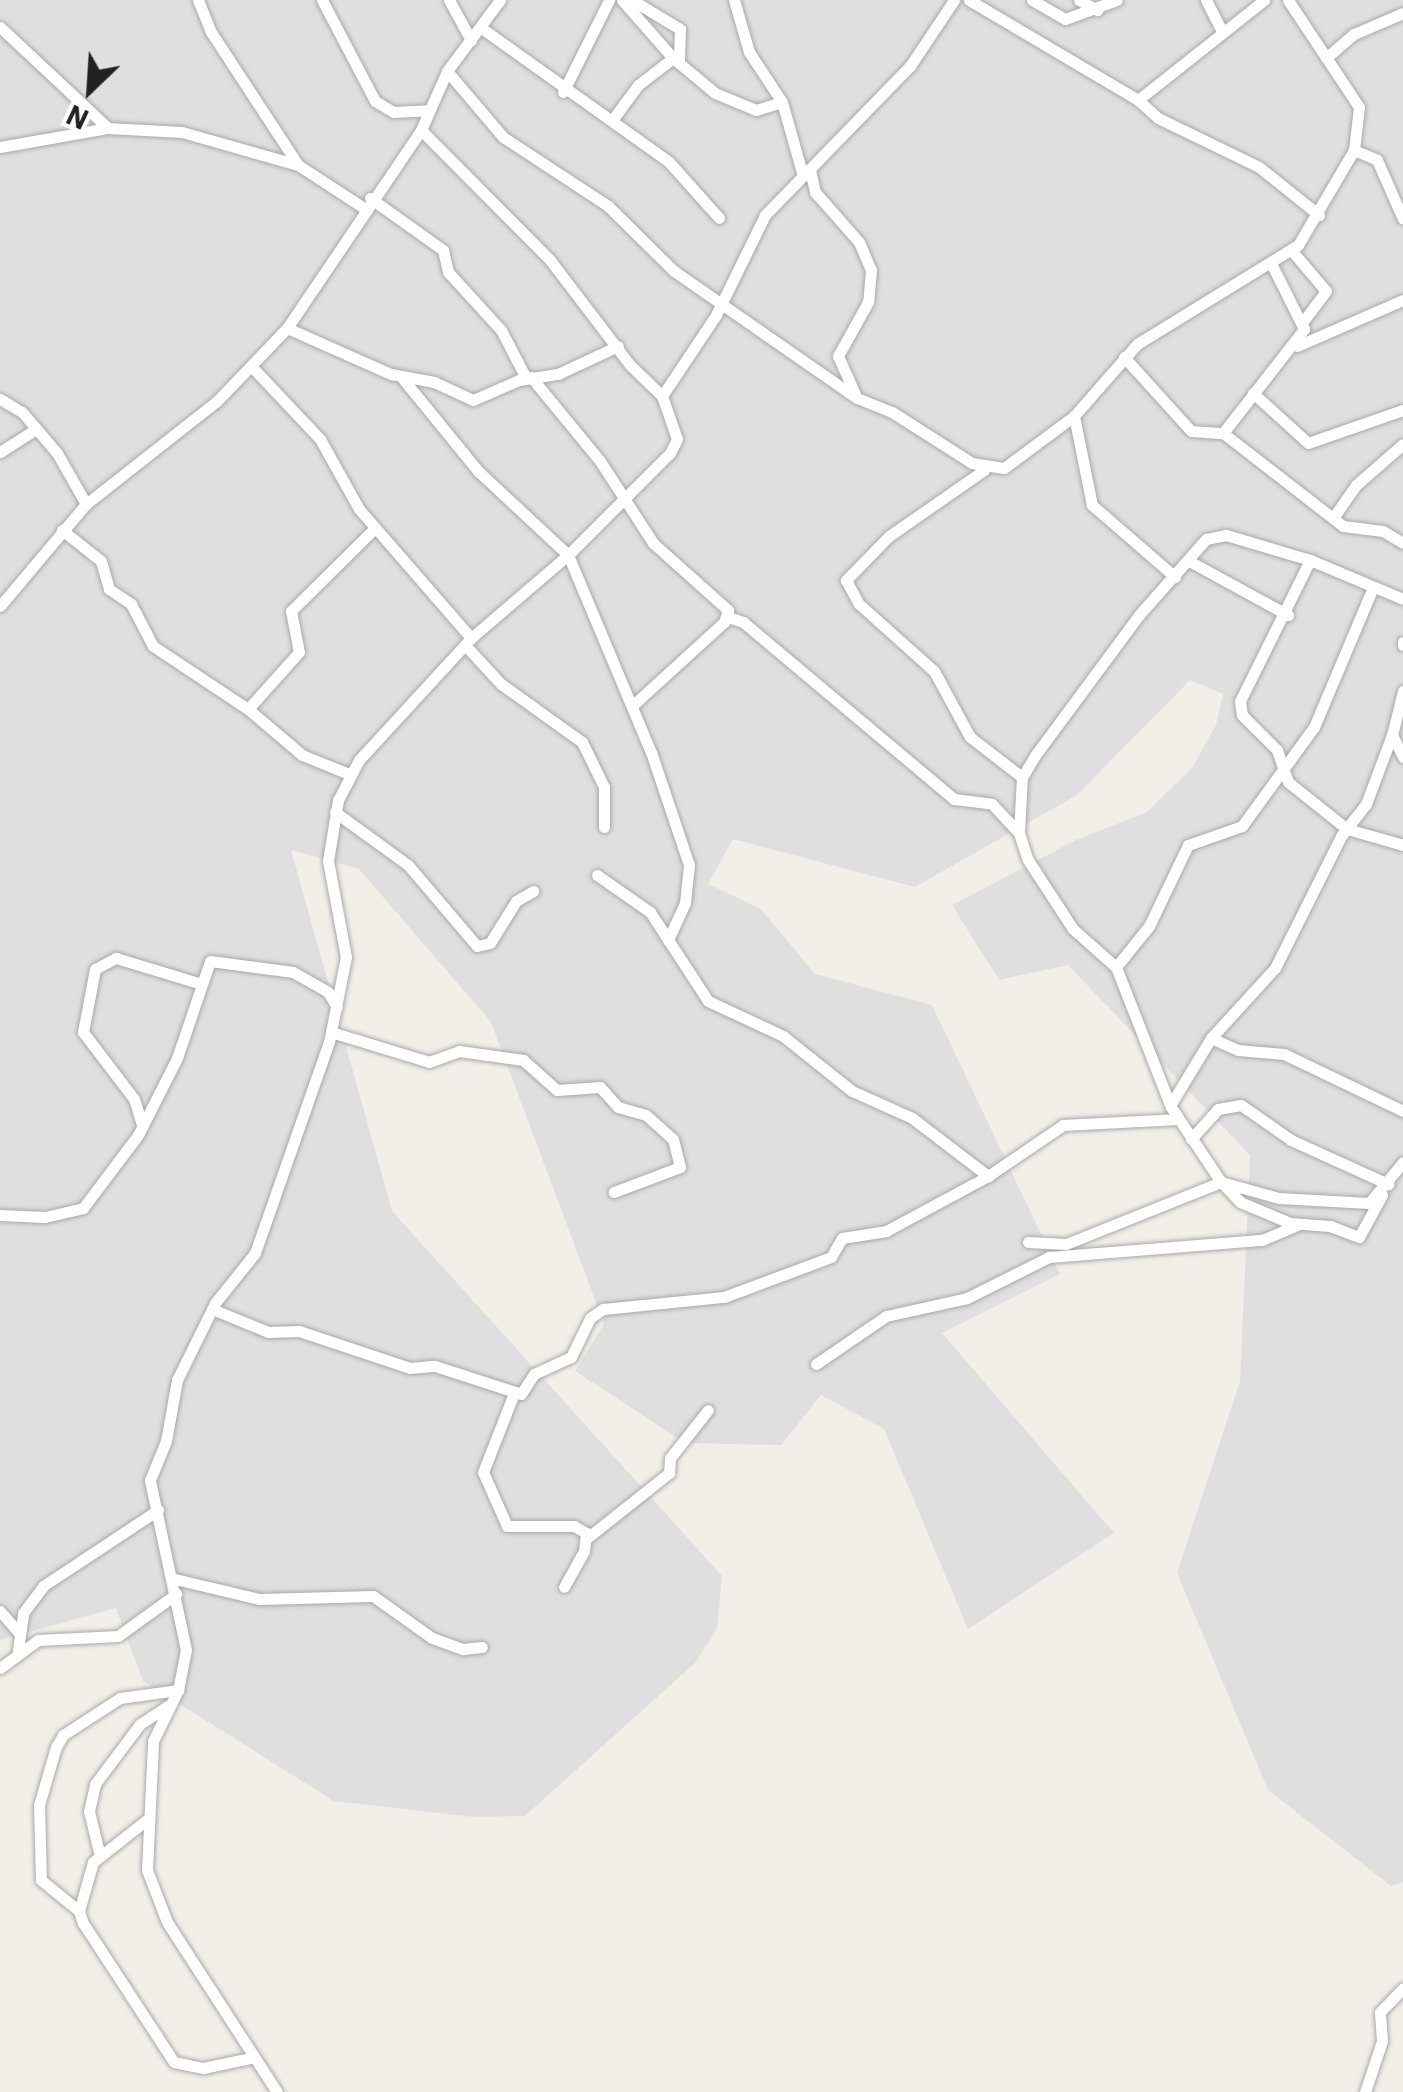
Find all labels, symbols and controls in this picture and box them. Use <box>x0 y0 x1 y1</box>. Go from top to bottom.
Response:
north arrow <box>40 40 140 140</box>
text: N <box>60 97 94 139</box>

